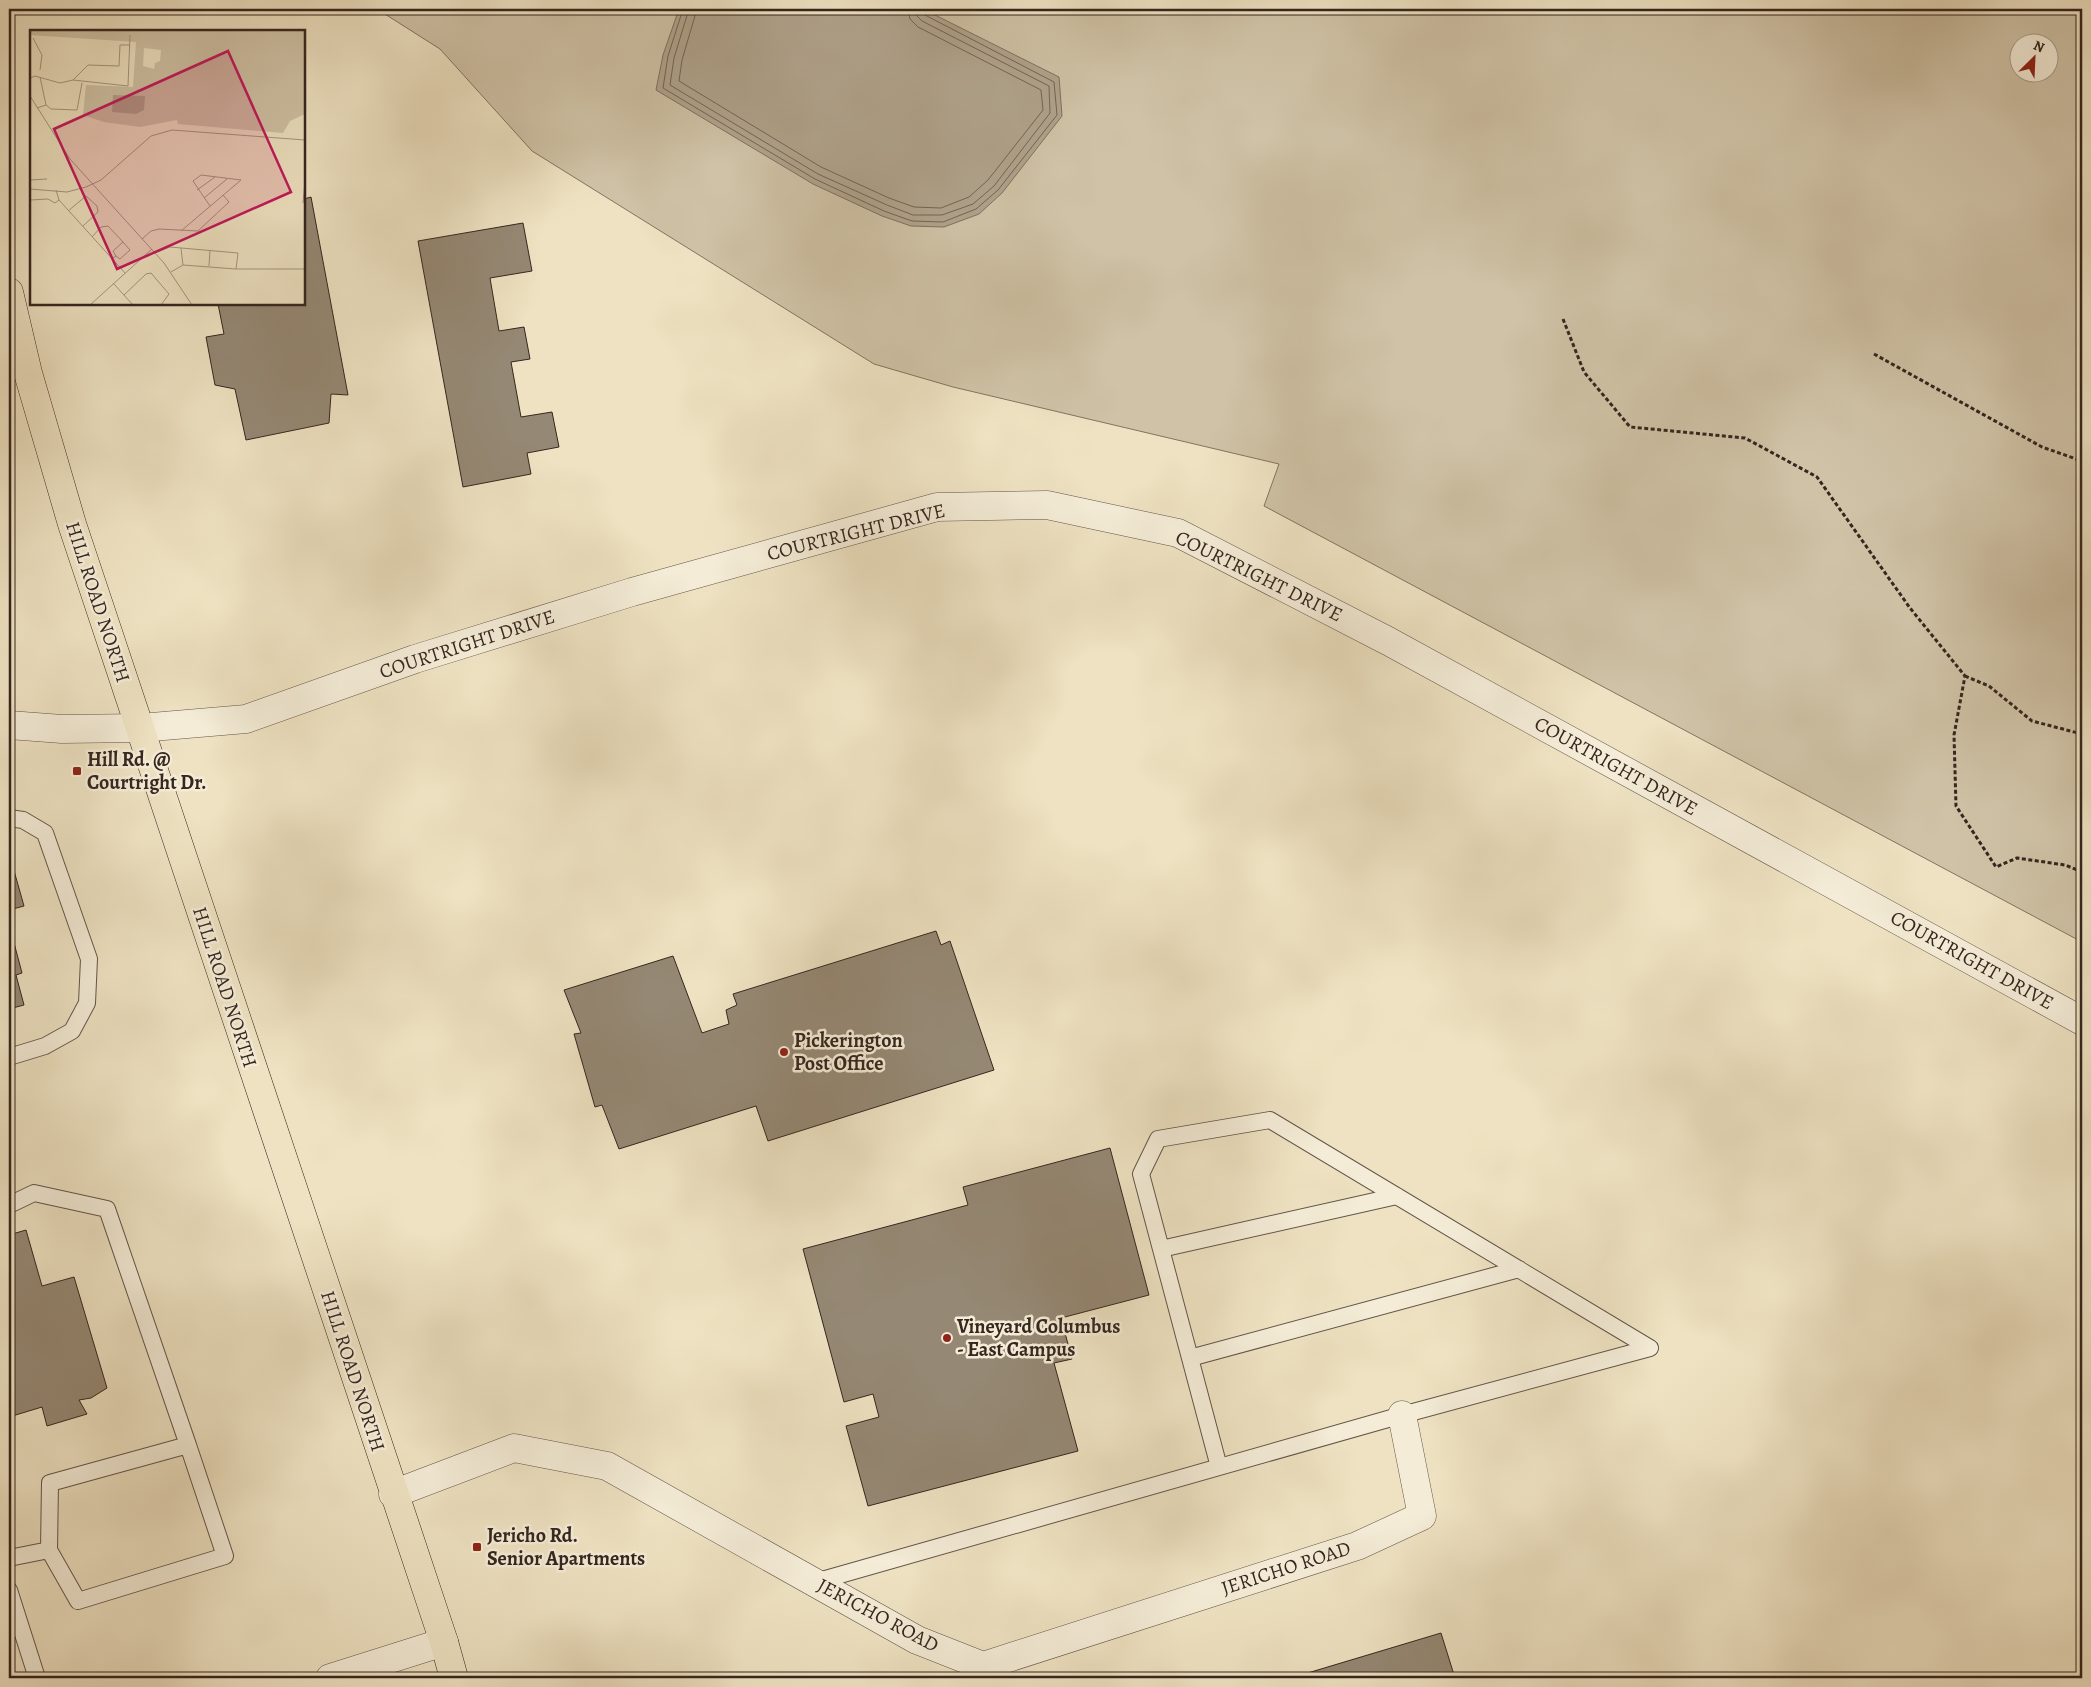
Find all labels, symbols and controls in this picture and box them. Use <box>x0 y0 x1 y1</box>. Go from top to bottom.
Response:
inset map <box>30 30 305 305</box>
north arrow <box>2008 32 2058 82</box>
text: N <box>2031 36 2048 57</box>
street label: COURTRIGHT DRIVE <box>764 497 948 567</box>
street label: HILL ROAD NORTH <box>59 518 137 686</box>
street label: COURTRIGHT DRIVE <box>1171 524 1347 628</box>
street label: COURTRIGHT DRIVE <box>376 603 558 685</box>
street label: COURTRIGHT DRIVE <box>1530 710 1702 822</box>
place label: Hill Rd. @ Courtright Dr. <box>87 746 207 796</box>
marker: Hill Rd. @ Courtright Dr. <box>71 765 83 777</box>
street label: HILL ROAD NORTH <box>186 903 264 1071</box>
street label: COURTRIGHT DRIVE <box>1886 904 2058 1016</box>
place label: Pickerington Post Office <box>794 1027 903 1077</box>
marker: Pickerington Post Office <box>778 1046 790 1058</box>
street label: HILL ROAD NORTH <box>314 1287 392 1455</box>
place label: Vineyard Columbus - East Campus <box>956 1313 1120 1363</box>
marker: Vineyard Columbus - East Campus <box>941 1332 953 1344</box>
place label: Jericho Rd. Senior Apartments <box>487 1522 645 1572</box>
street label: JERICHO ROAD <box>1218 1534 1354 1602</box>
marker: Jericho Rd. Senior Apartments <box>471 1541 483 1553</box>
street label: JERICHO ROAD <box>812 1572 944 1658</box>

